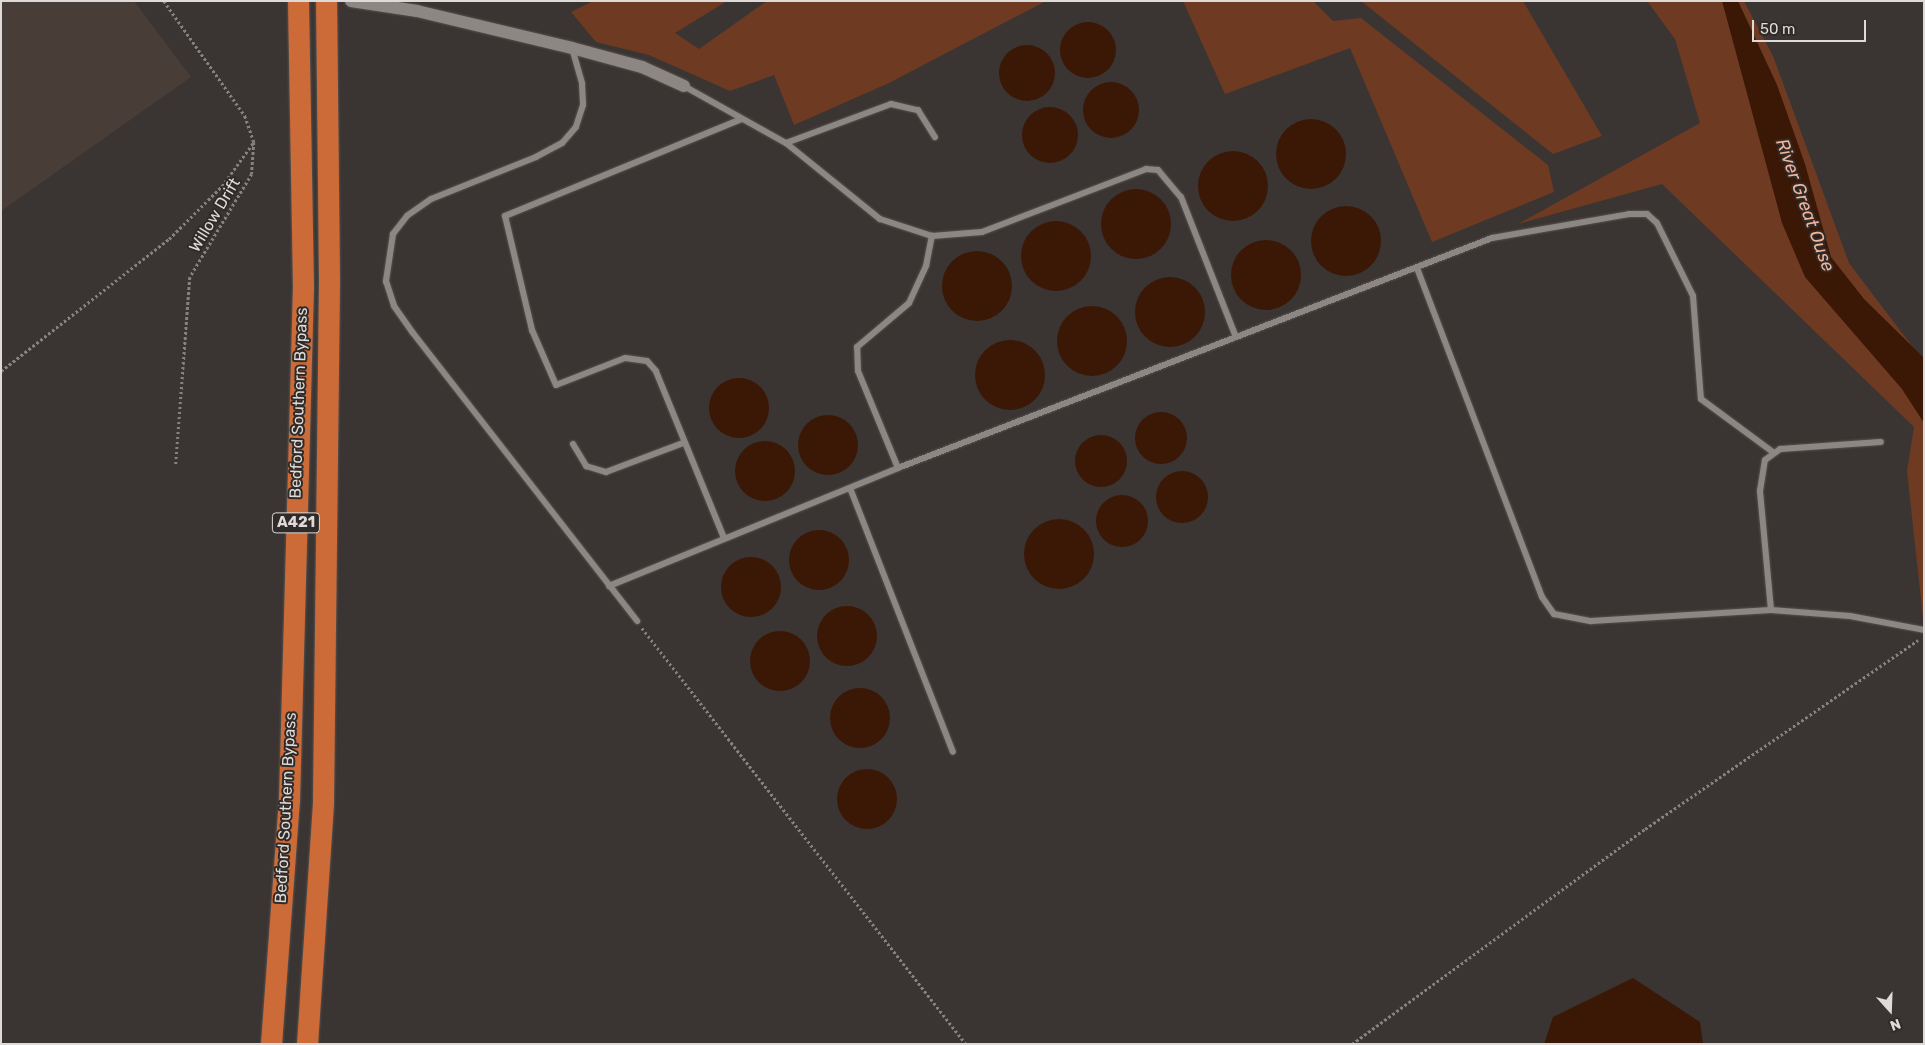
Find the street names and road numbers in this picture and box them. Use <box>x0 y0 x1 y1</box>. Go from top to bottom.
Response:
street label: Willow Drift <box>185 174 245 256</box>
street label: Bedford Southern Bypass <box>286 307 312 499</box>
road number: A421 <box>271 510 321 536</box>
street label: Bedford Southern Bypass <box>271 712 301 904</box>

